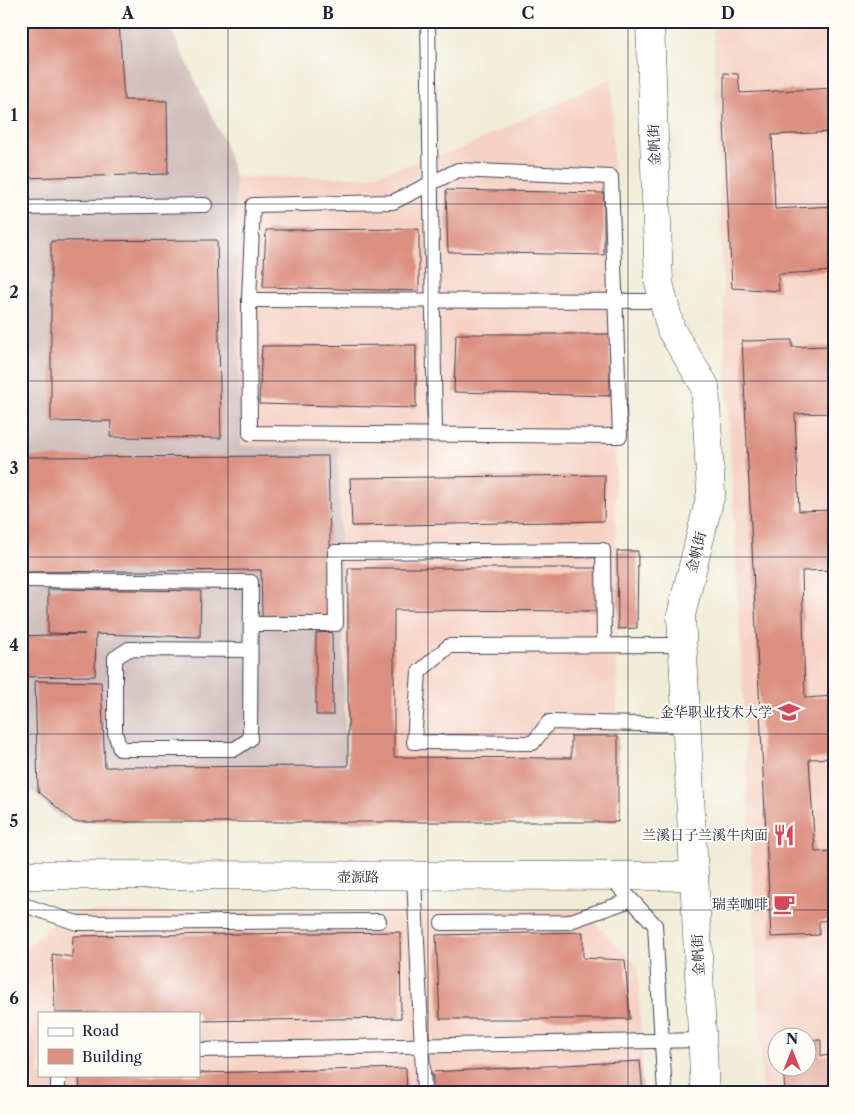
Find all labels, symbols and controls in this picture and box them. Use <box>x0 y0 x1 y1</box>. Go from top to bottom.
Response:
text: A <box>121 3 135 23</box>
text: B <box>322 3 334 23</box>
text: C <box>522 3 534 23</box>
text: D <box>721 3 735 23</box>
text: 1 <box>10 105 18 125</box>
street label: 金帆街 <box>644 124 664 166</box>
text: 2 <box>9 282 19 302</box>
text: 3 <box>9 458 19 478</box>
street label: 金帆街 <box>682 529 710 575</box>
text: 4 <box>9 635 19 655</box>
school or university icon: 金华职业技术大学 <box>776 699 802 725</box>
place label: 金华职业技术大学 <box>660 703 772 721</box>
text: 5 <box>10 811 19 831</box>
restaurant icon: 兰溪日子兰溪牛肉面 <box>771 822 797 848</box>
place label: 兰溪日子兰溪牛肉面 <box>642 826 768 844</box>
street label: 壶源路 <box>337 868 379 886</box>
cafe icon: 瑞幸咖啡 <box>771 891 797 917</box>
place label: 瑞幸咖啡 <box>712 895 768 913</box>
street label: 金帆街 <box>688 934 708 976</box>
text: 6 <box>9 988 19 1008</box>
legend <box>38 1012 200 1076</box>
text: Road <box>82 1021 119 1040</box>
north arrow <box>768 1026 818 1076</box>
text: N <box>786 1030 798 1048</box>
text: Building <box>82 1047 142 1066</box>

